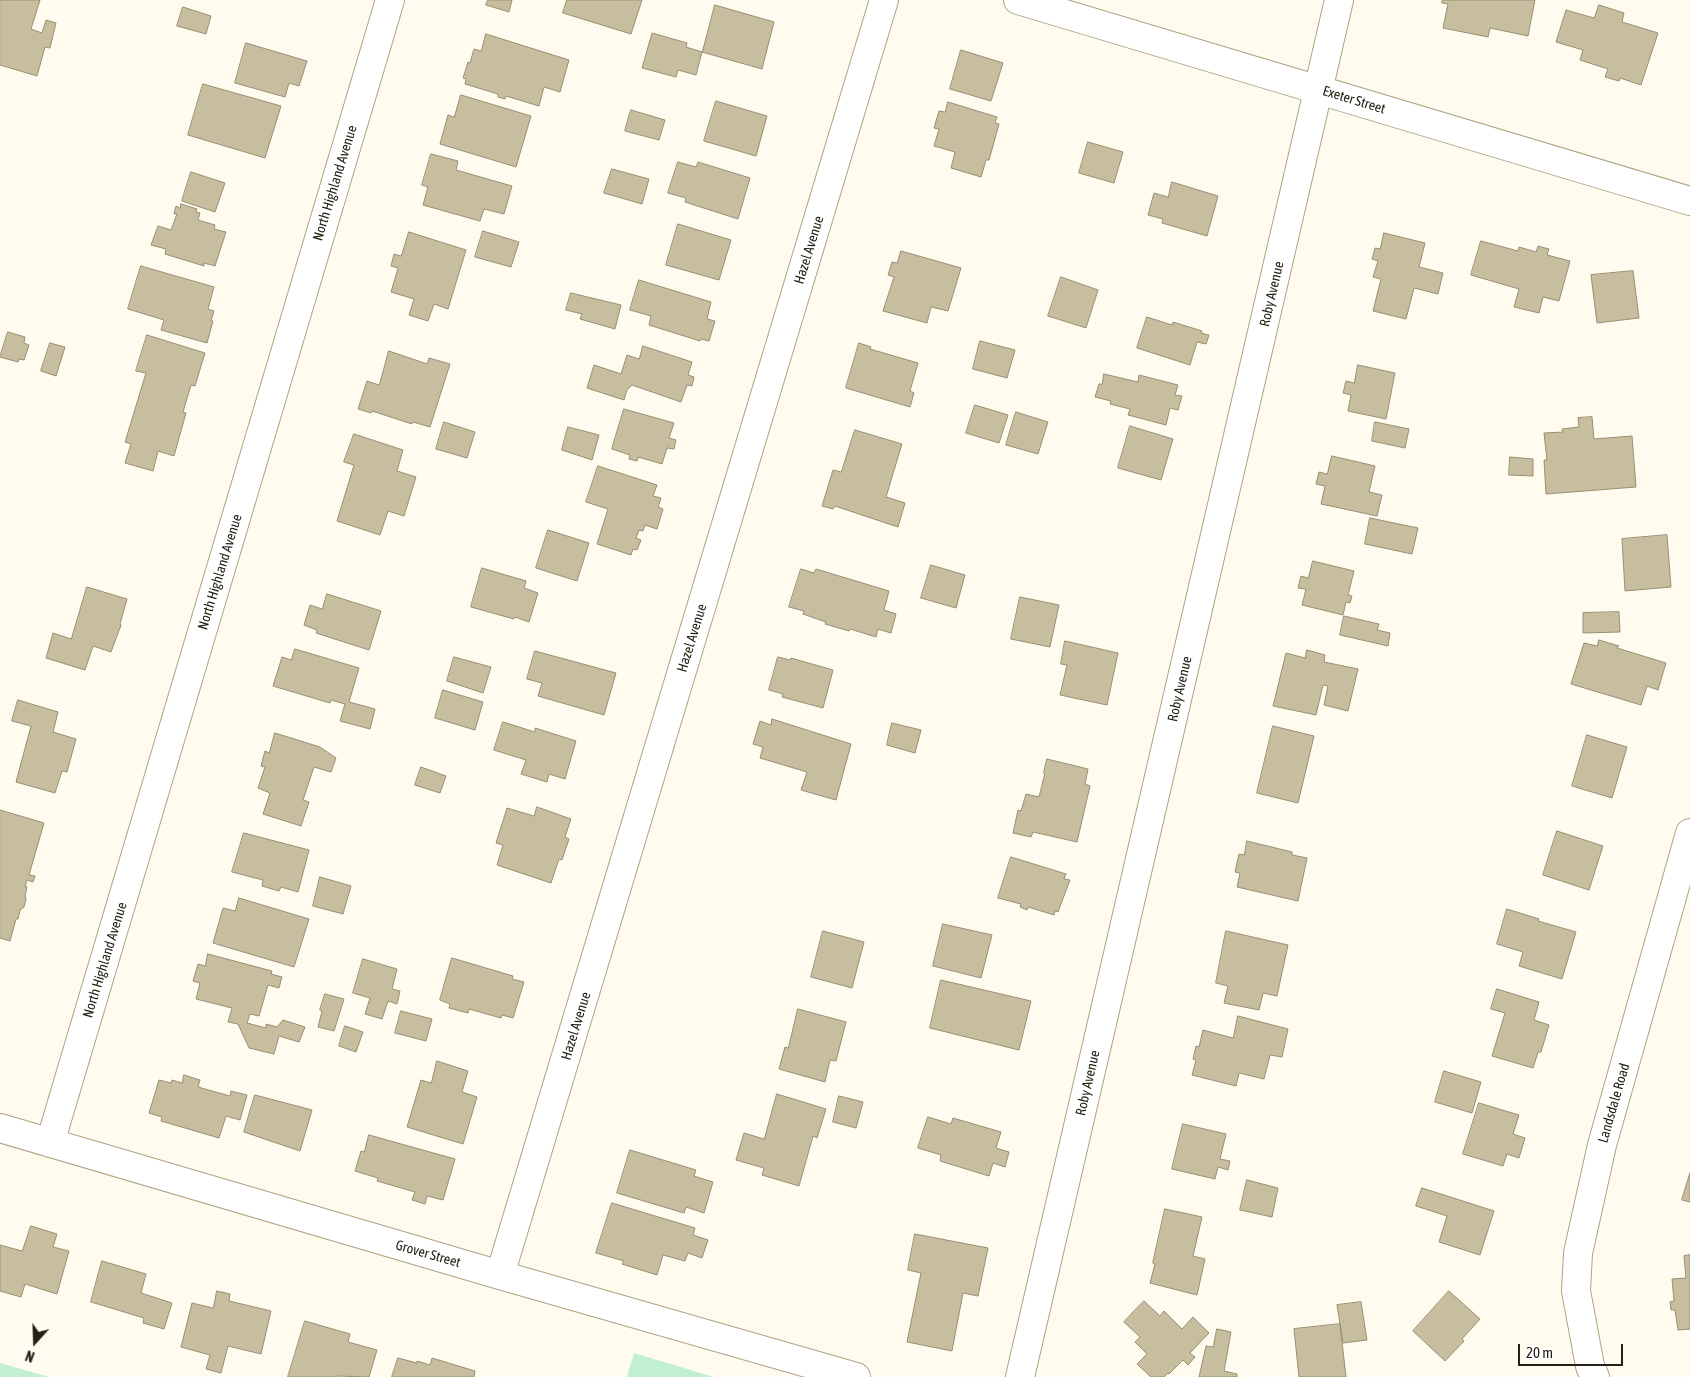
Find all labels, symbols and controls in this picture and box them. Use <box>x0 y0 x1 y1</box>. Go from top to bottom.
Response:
street label: Exeter Street <box>1321 82 1387 118</box>
street label: North Highland Avenue <box>309 123 361 243</box>
street label: Hazel Avenue <box>791 214 827 286</box>
street label: Roby Avenue <box>1256 260 1288 328</box>
street label: North Highland Avenue <box>194 512 246 632</box>
street label: Hazel Avenue <box>674 602 710 674</box>
street label: Roby Avenue <box>1164 655 1196 723</box>
street label: North Highland Avenue <box>79 900 131 1020</box>
street label: Hazel Avenue <box>558 990 594 1062</box>
street label: Roby Avenue <box>1072 1049 1104 1117</box>
street label: Landsdale Road <box>1595 1061 1633 1145</box>
street label: Grover Street <box>394 1237 462 1271</box>
north arrow <box>10 1317 60 1367</box>
scale bar <box>1520 1334 1625 1366</box>
text: 20 m <box>1526 1344 1553 1361</box>
text: N <box>23 1347 36 1365</box>

